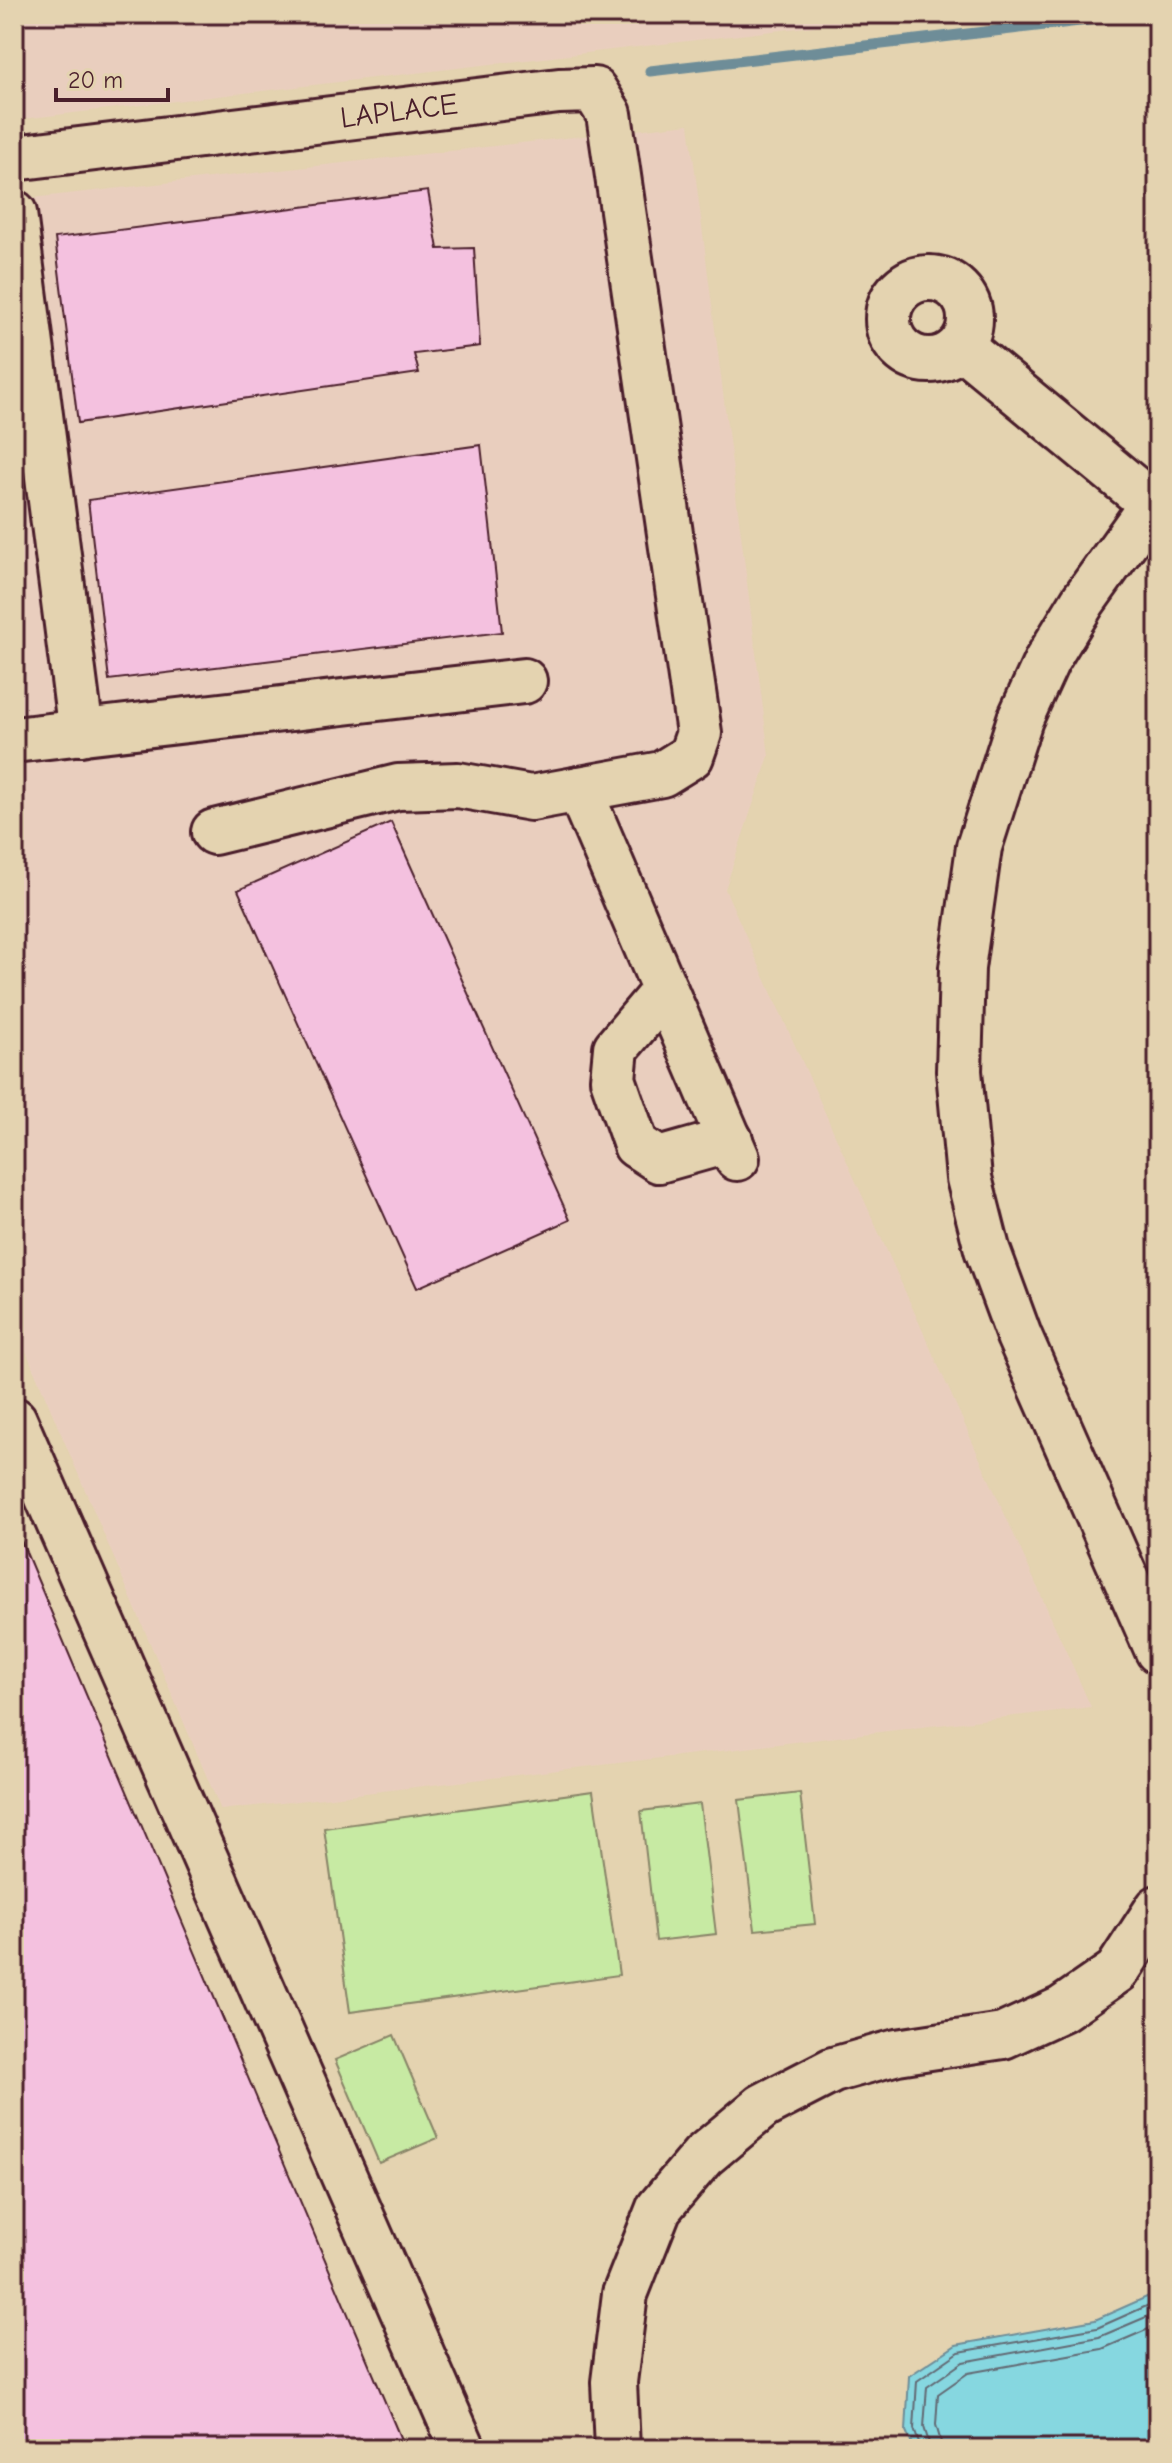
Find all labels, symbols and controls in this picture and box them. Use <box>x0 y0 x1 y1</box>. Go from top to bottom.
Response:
scale bar <box>56 52 168 102</box>
text: 20 m <box>68 66 123 94</box>
street label: LAPLACE <box>338 86 460 136</box>

